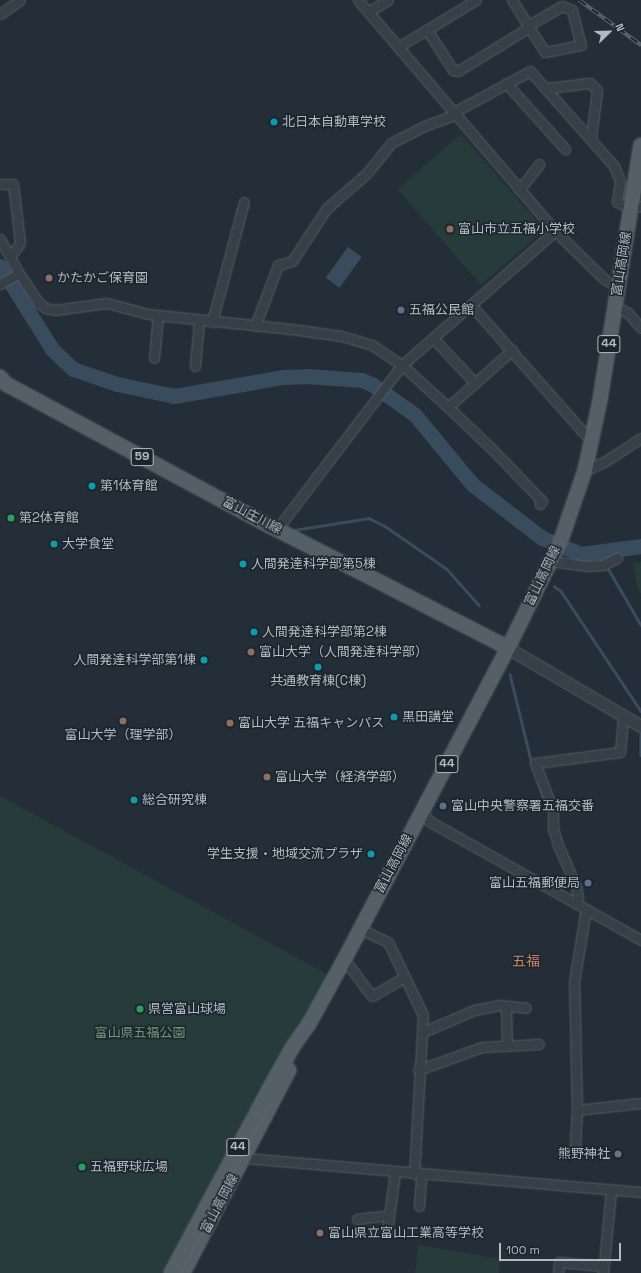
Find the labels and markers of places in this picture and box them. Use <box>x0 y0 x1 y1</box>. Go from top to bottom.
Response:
place label: 北日本自動車学校 <box>282 114 386 130</box>
marker: 北日本自動車学校 <box>269 117 279 127</box>
place label: 富山市立五福小学校 <box>458 221 575 237</box>
marker: 富山市立五福小学校 <box>445 224 455 234</box>
place label: かたかご保育園 <box>57 270 148 286</box>
marker: かたかご保育園 <box>44 273 54 283</box>
place label: 五福公民館 <box>409 302 474 318</box>
marker: 五福公民館 <box>396 305 406 315</box>
place label: 第1体育館 <box>100 478 157 494</box>
marker: 第1体育館 <box>87 481 97 491</box>
place label: 第2体育館 <box>19 510 79 526</box>
marker: 第2体育館 <box>6 513 16 523</box>
place label: 大学食堂 <box>62 536 114 552</box>
marker: 大学食堂 <box>49 539 59 549</box>
place label: 人間発達科学部第5棟 <box>251 556 376 572</box>
marker: 人間発達科学部第5棟 <box>238 559 248 569</box>
place label: 人間発達科学部第2棟 <box>262 624 387 640</box>
marker: 人間発達科学部第2棟 <box>249 627 259 637</box>
place label: 富山大学（人間発達科学部） <box>259 644 428 660</box>
marker: 富山大学（人間発達科学部） <box>246 647 256 657</box>
place label: 人間発達科学部第1棟 <box>74 652 196 668</box>
marker: 人間発達科学部第1棟 <box>199 655 209 665</box>
marker: 共通教育棟(C棟) <box>313 662 323 672</box>
place label: 共通教育棟(C棟) <box>270 673 366 689</box>
place label: 黒田講堂 <box>402 709 454 725</box>
marker: 黒田講堂 <box>389 712 399 722</box>
place label: 富山大学 五福キャンパス <box>238 715 384 731</box>
marker: 富山大学（理学部） <box>118 716 128 726</box>
marker: 富山大学 五福キャンパス <box>225 718 235 728</box>
place label: 富山大学（理学部） <box>65 727 181 743</box>
place label: 富山大学（経済学部） <box>275 769 405 785</box>
marker: 富山大学（経済学部） <box>262 772 272 782</box>
place label: 総合研究棟 <box>142 792 207 808</box>
marker: 総合研究棟 <box>129 795 139 805</box>
place label: 富山中央警察署五福交番 <box>451 798 594 814</box>
marker: 富山中央警察署五福交番 <box>438 801 448 811</box>
place label: 学生支援・地域交流プラザ <box>207 846 363 862</box>
marker: 学生支援・地域交流プラザ <box>366 849 376 859</box>
place label: 富山五福郵便局 <box>489 875 580 891</box>
marker: 富山五福郵便局 <box>583 878 593 888</box>
place label: 県営富山球場 <box>148 1001 226 1017</box>
marker: 県営富山球場 <box>135 1004 145 1014</box>
place label: 熊野神社 <box>558 1146 610 1162</box>
marker: 熊野神社 <box>613 1149 623 1159</box>
place label: 五福野球広場 <box>90 1159 168 1175</box>
marker: 五福野球広場 <box>77 1162 87 1172</box>
place label: 富山県立富山工業高等学校 <box>328 1225 484 1241</box>
marker: 富山県立富山工業高等学校 <box>315 1228 325 1238</box>

